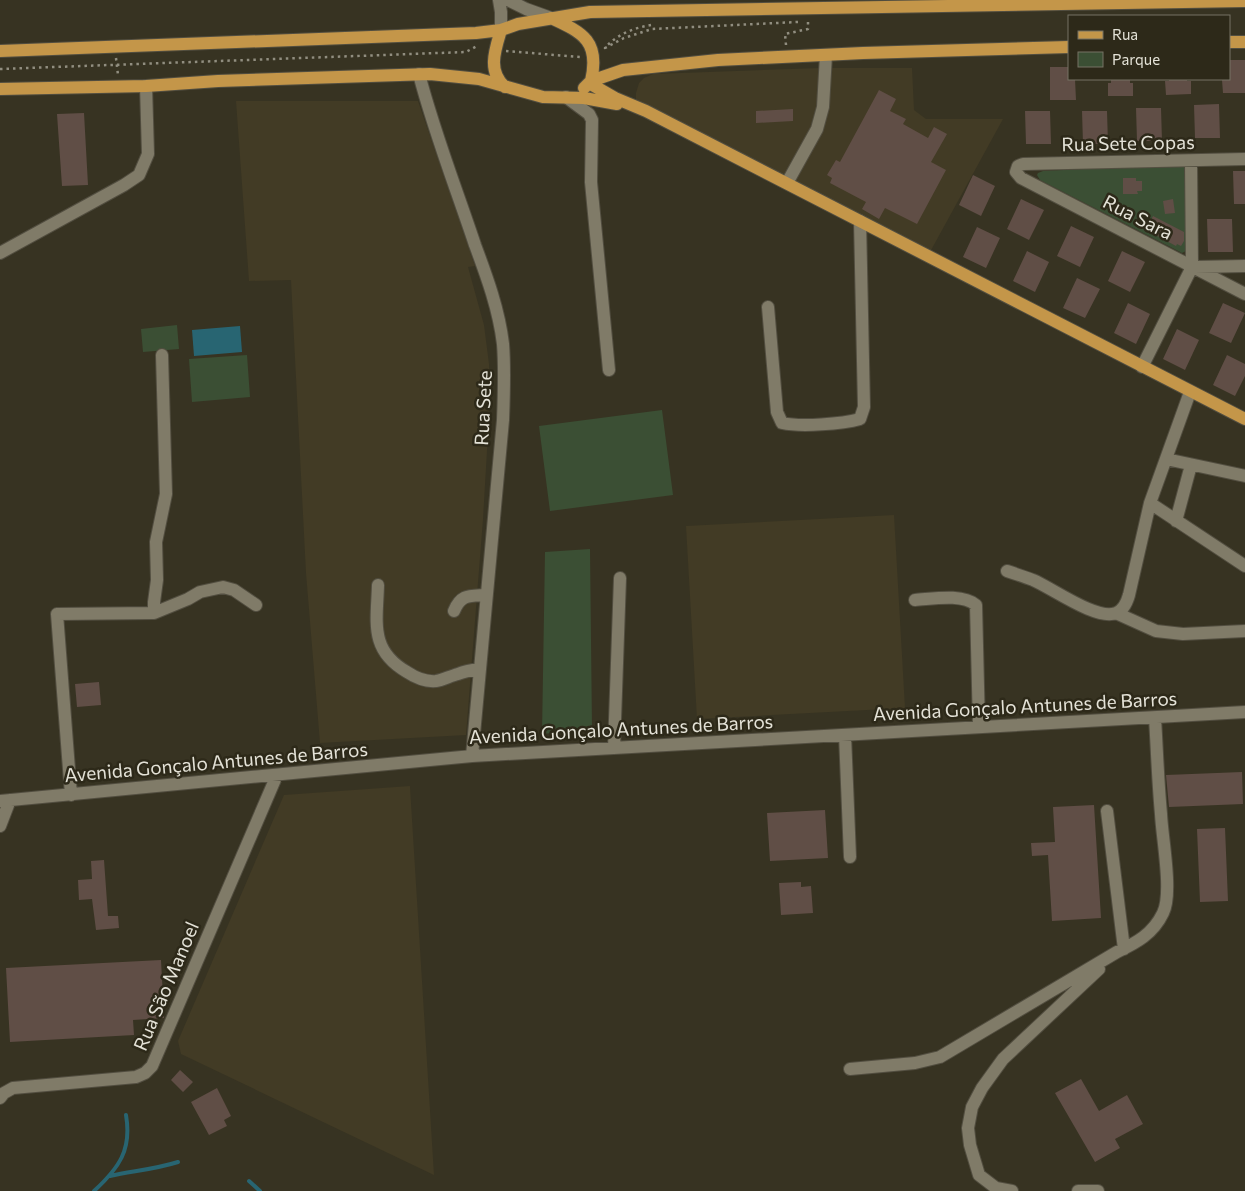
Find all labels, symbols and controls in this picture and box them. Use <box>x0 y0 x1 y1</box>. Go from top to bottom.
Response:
legend <box>1068 15 1230 80</box>
text: Rua <box>1112 25 1138 43</box>
text: Parque <box>1112 50 1160 68</box>
street label: Rua Sete Copas <box>1061 130 1195 155</box>
street label: Rua Sara <box>1099 189 1177 244</box>
street label: Rua Sete <box>469 370 496 446</box>
street label: Avenida Gonçalo Antunes de Barros <box>872 686 1178 725</box>
street label: Avenida Gonçalo Antunes de Barros <box>468 709 774 748</box>
street label: Avenida Gonçalo Antunes de Barros <box>63 737 369 786</box>
street label: Rua São Manoel <box>128 918 203 1054</box>

